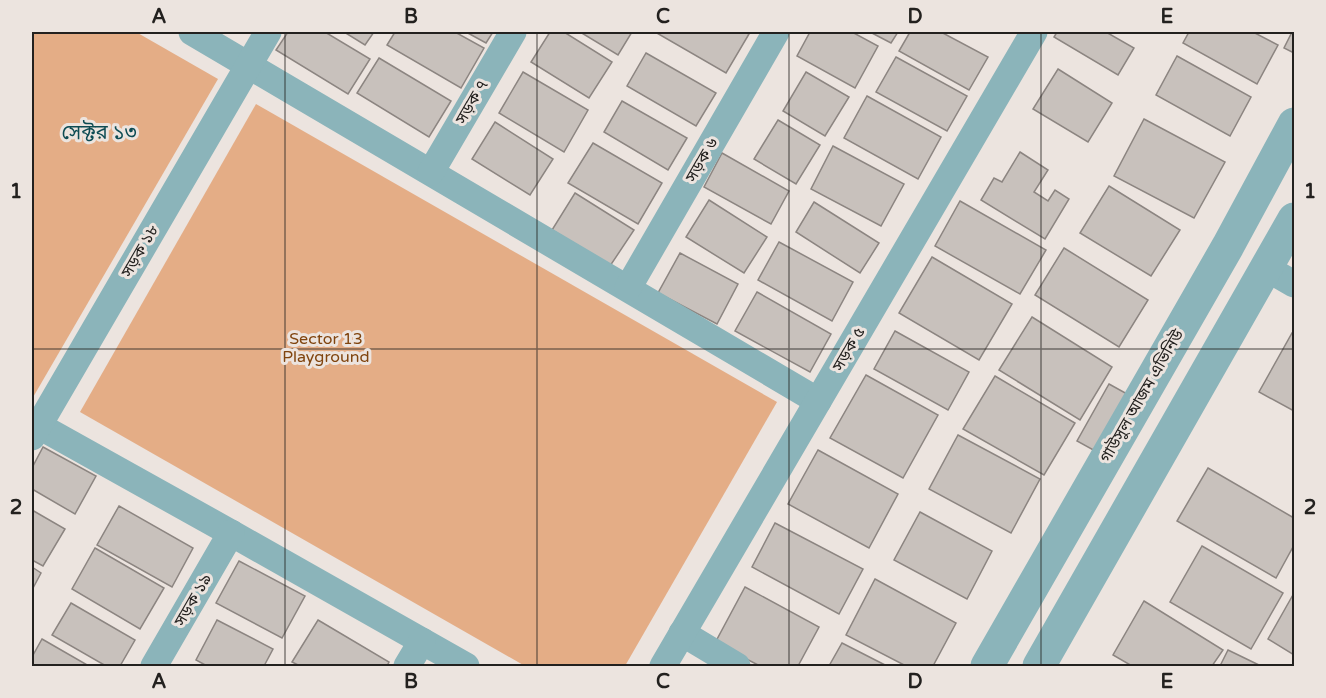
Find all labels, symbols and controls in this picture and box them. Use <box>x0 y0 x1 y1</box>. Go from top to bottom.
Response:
text: A <box>152 5 167 29</box>
text: B <box>404 5 418 29</box>
text: C <box>656 5 670 29</box>
text: D <box>907 5 923 29</box>
text: E <box>1161 5 1174 29</box>
street label: সড়ক ৭ <box>451 76 493 129</box>
district label: সেক্টর ১৩ <box>61 120 137 145</box>
street label: সড়ক ৬ <box>681 134 723 187</box>
text: 1 <box>10 180 22 204</box>
text: 1 <box>1304 180 1316 204</box>
street label: সড়ক ১৮ <box>116 221 163 282</box>
street label: সড়ক ৫ <box>828 323 870 376</box>
street label: গাউসুল আজম এভিনিউ <box>1096 325 1189 466</box>
park label: Sector 13 Playground <box>282 329 370 367</box>
text: 2 <box>10 496 22 520</box>
text: 2 <box>1304 496 1316 520</box>
street label: সড়ক ১৯ <box>169 570 216 631</box>
text: A <box>152 670 167 694</box>
text: B <box>404 670 418 694</box>
text: C <box>656 670 670 694</box>
text: D <box>907 670 923 694</box>
text: E <box>1161 670 1174 694</box>

